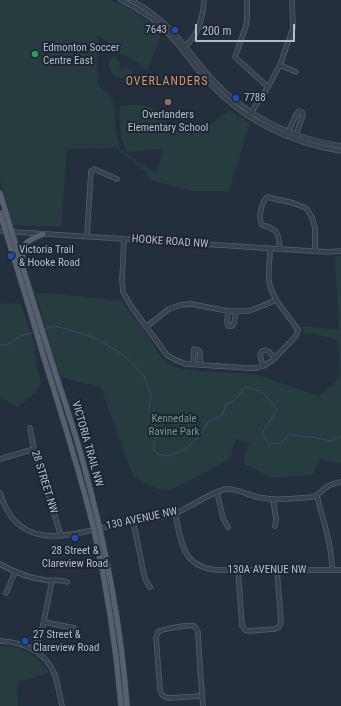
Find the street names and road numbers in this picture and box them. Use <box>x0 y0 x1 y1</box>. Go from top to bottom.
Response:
street label: HOOKE ROAD NW <box>131 233 209 251</box>
street label: VICTORIA TRAIL NW <box>68 400 106 488</box>
street label: 28 STREET NW <box>28 449 60 515</box>
street label: 130 AVENUE NW <box>105 505 179 533</box>
street label: 130A AVENUE NW <box>228 563 306 577</box>

